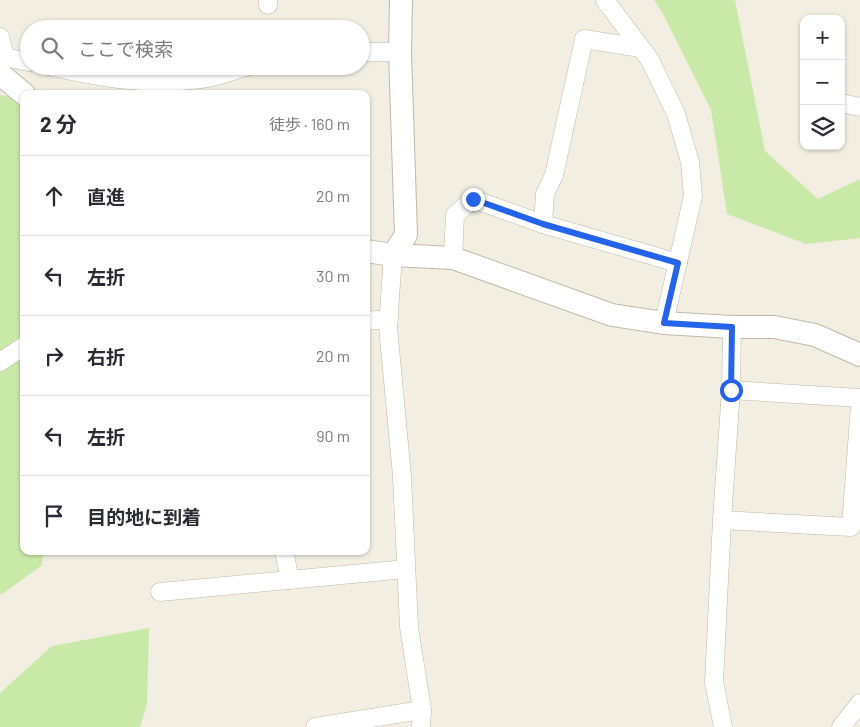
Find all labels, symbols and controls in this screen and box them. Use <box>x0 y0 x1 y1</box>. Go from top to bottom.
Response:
map controls <box>800 15 845 150</box>
button: + <box>800 15 845 60</box>
search box <box>20 20 370 75</box>
icon: search <box>38 34 66 62</box>
text: ここで検索 <box>78 37 173 60</box>
button: − <box>800 60 845 105</box>
button: layers <box>800 105 845 150</box>
text: 2 分 <box>40 111 77 136</box>
text: 徒歩 · 160 m <box>269 114 350 133</box>
icon: ahead <box>40 182 68 210</box>
text: 直進 <box>87 185 125 208</box>
text: 20 m <box>316 186 350 205</box>
route end <box>462 188 485 211</box>
icon: left <box>40 262 68 290</box>
text: 左折 <box>87 265 125 288</box>
text: 30 m <box>316 266 350 285</box>
icon: right <box>40 342 68 370</box>
text: 右折 <box>87 345 125 368</box>
text: 20 m <box>316 346 350 365</box>
route start <box>720 379 743 402</box>
icon: left <box>40 422 68 450</box>
text: 左折 <box>87 425 125 448</box>
text: 90 m <box>316 426 350 445</box>
icon: arrive <box>40 502 68 530</box>
text: 目的地に到着 <box>87 505 201 528</box>

